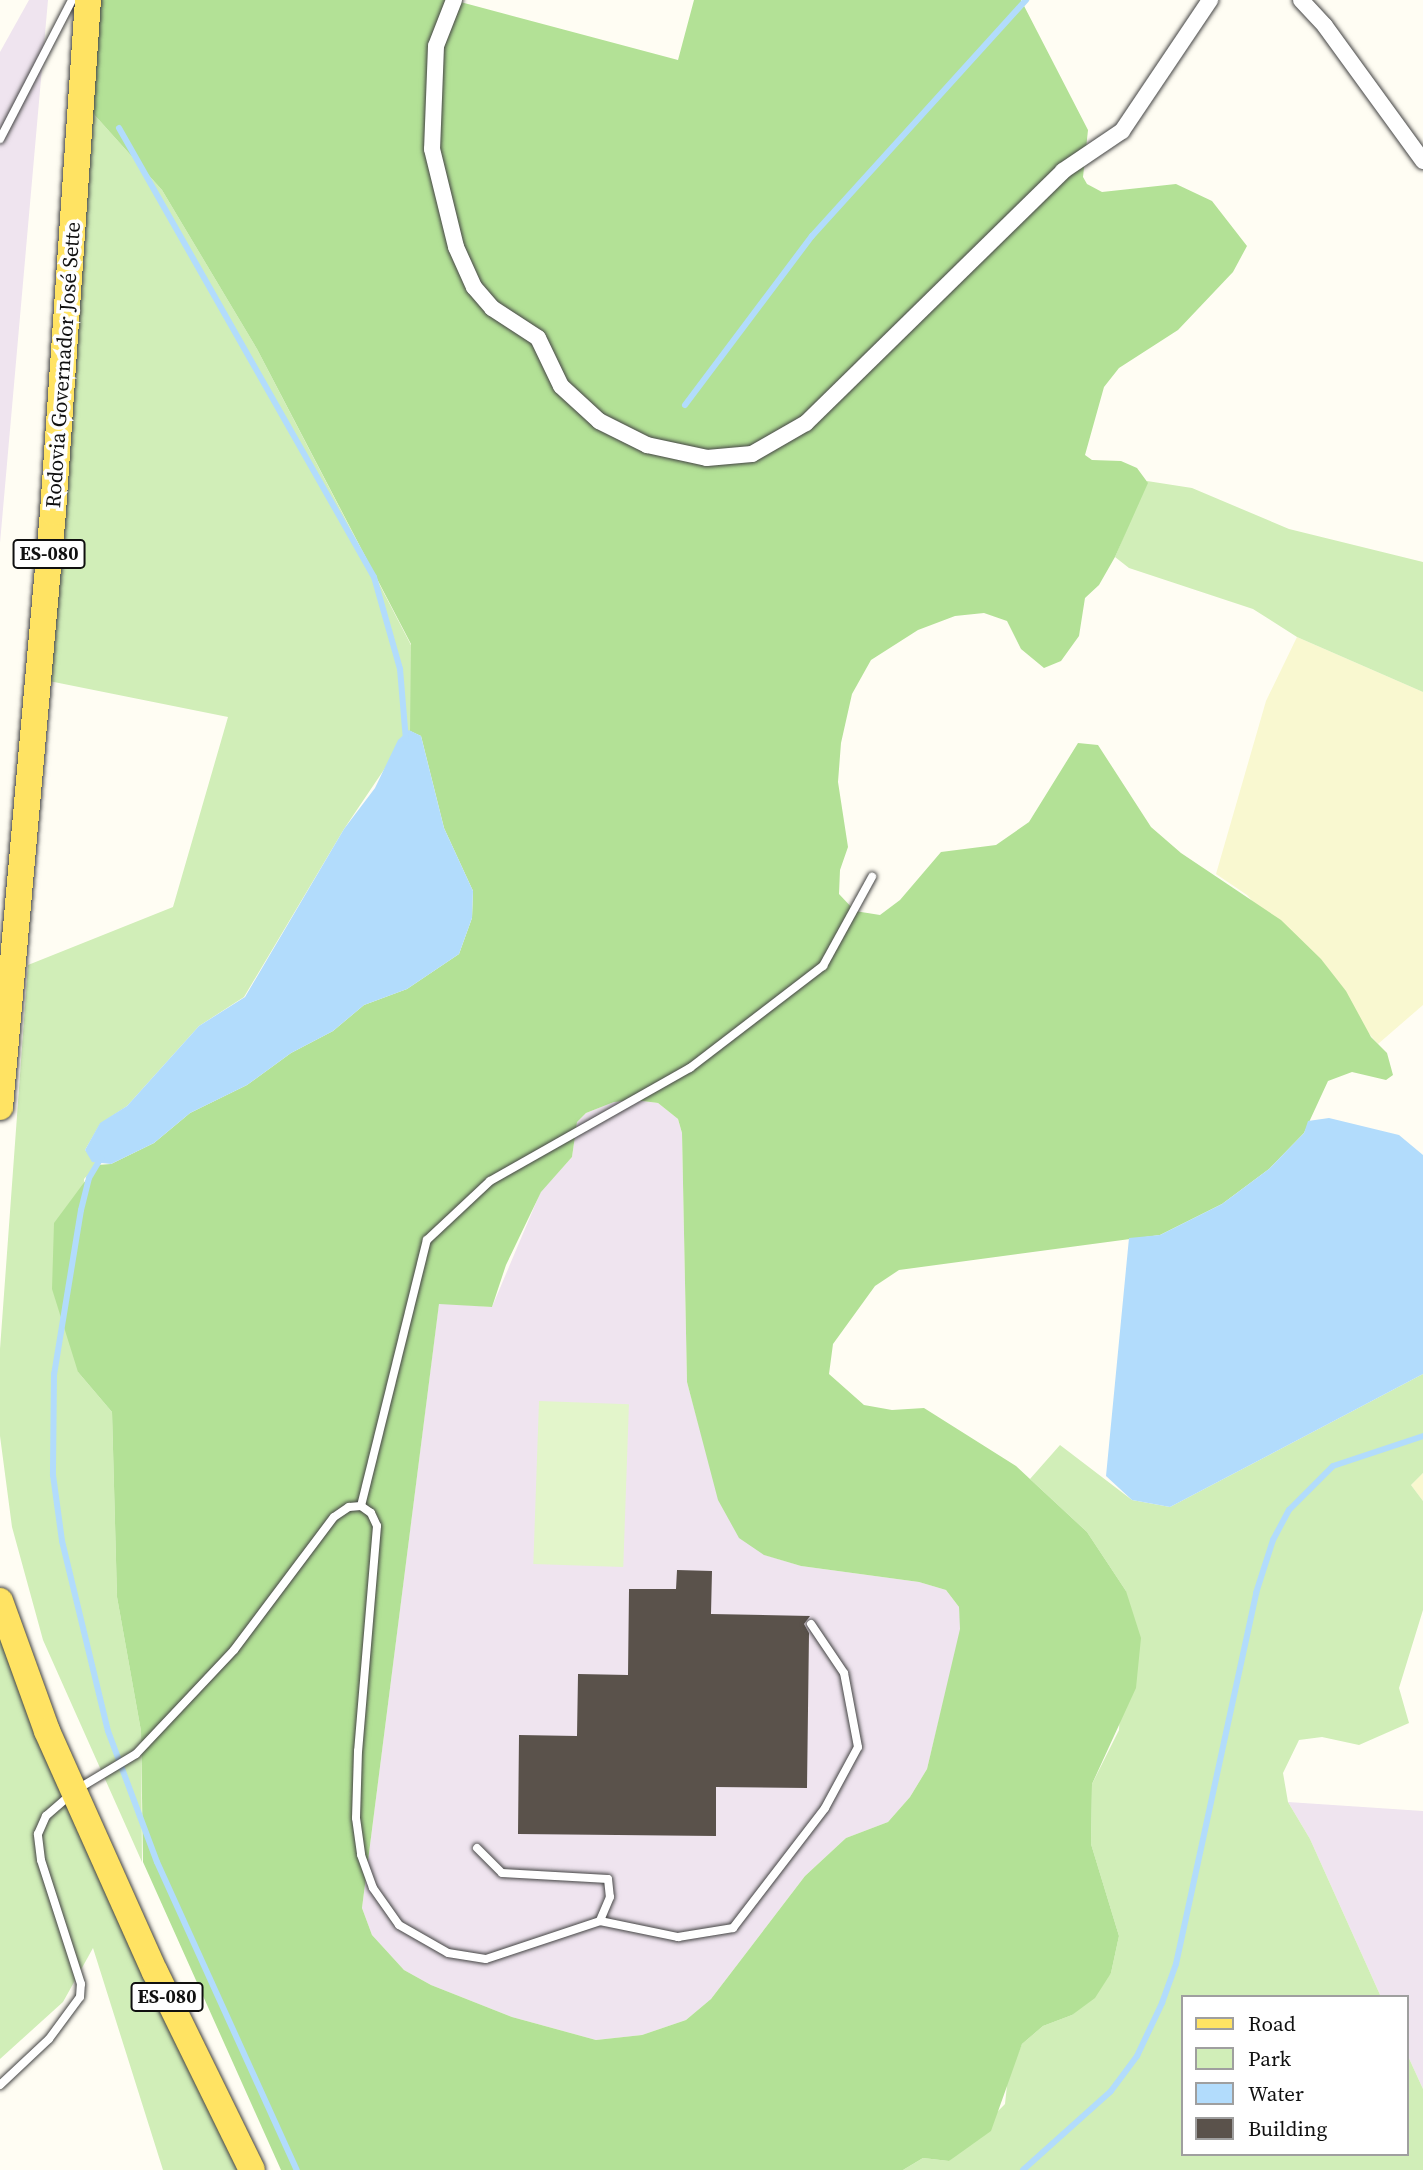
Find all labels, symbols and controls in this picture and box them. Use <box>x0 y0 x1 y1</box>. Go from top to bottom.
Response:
street label: Rodovia Governador José Sette <box>40 221 86 509</box>
road number: ES-080 <box>12 538 86 569</box>
road number: ES-080 <box>130 1982 204 2012</box>
legend <box>1182 1995 1409 2156</box>
text: Road <box>1248 2009 1296 2038</box>
text: Park <box>1248 2044 1291 2073</box>
text: Water <box>1248 2079 1304 2108</box>
text: Building <box>1248 2114 1327 2143</box>

